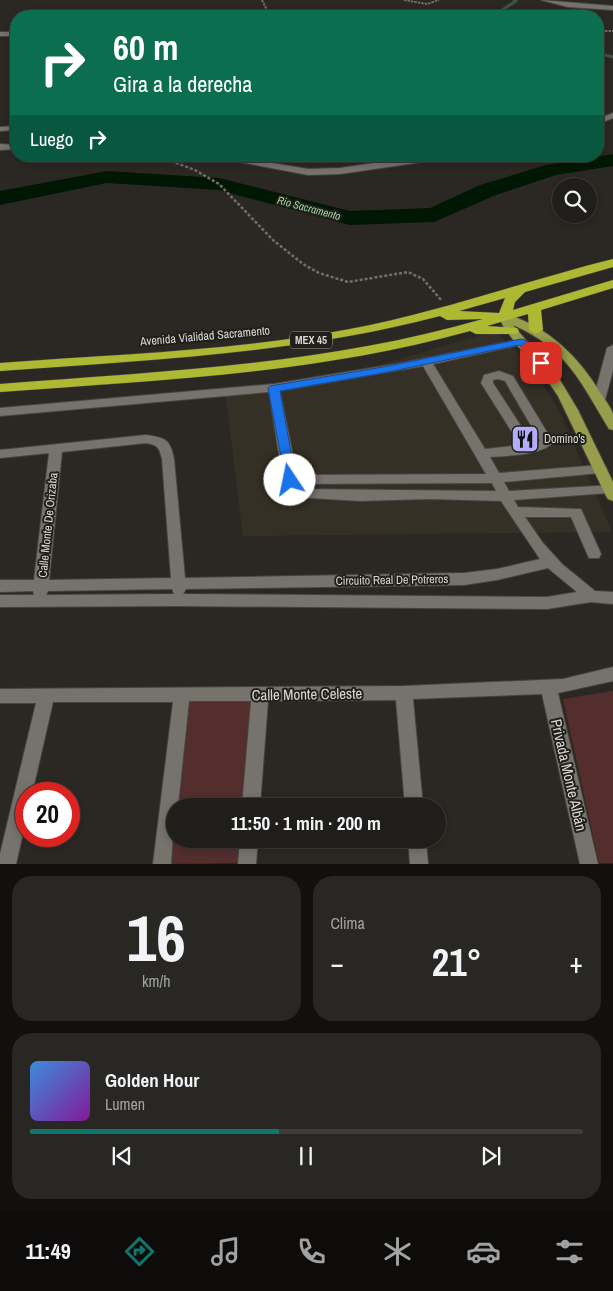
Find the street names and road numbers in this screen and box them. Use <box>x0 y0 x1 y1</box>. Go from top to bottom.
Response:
street label: Avenida Vialidad Sacramento <box>138 322 271 350</box>
road number: MEX 45 <box>290 332 332 348</box>
street label: Calle Monte De Orizaba <box>35 471 62 578</box>
street label: Circuito Real De Potreros <box>336 571 449 589</box>
street label: Calle Monte Celeste <box>251 683 363 705</box>
street label: Privada Monte Albán <box>546 717 592 833</box>

